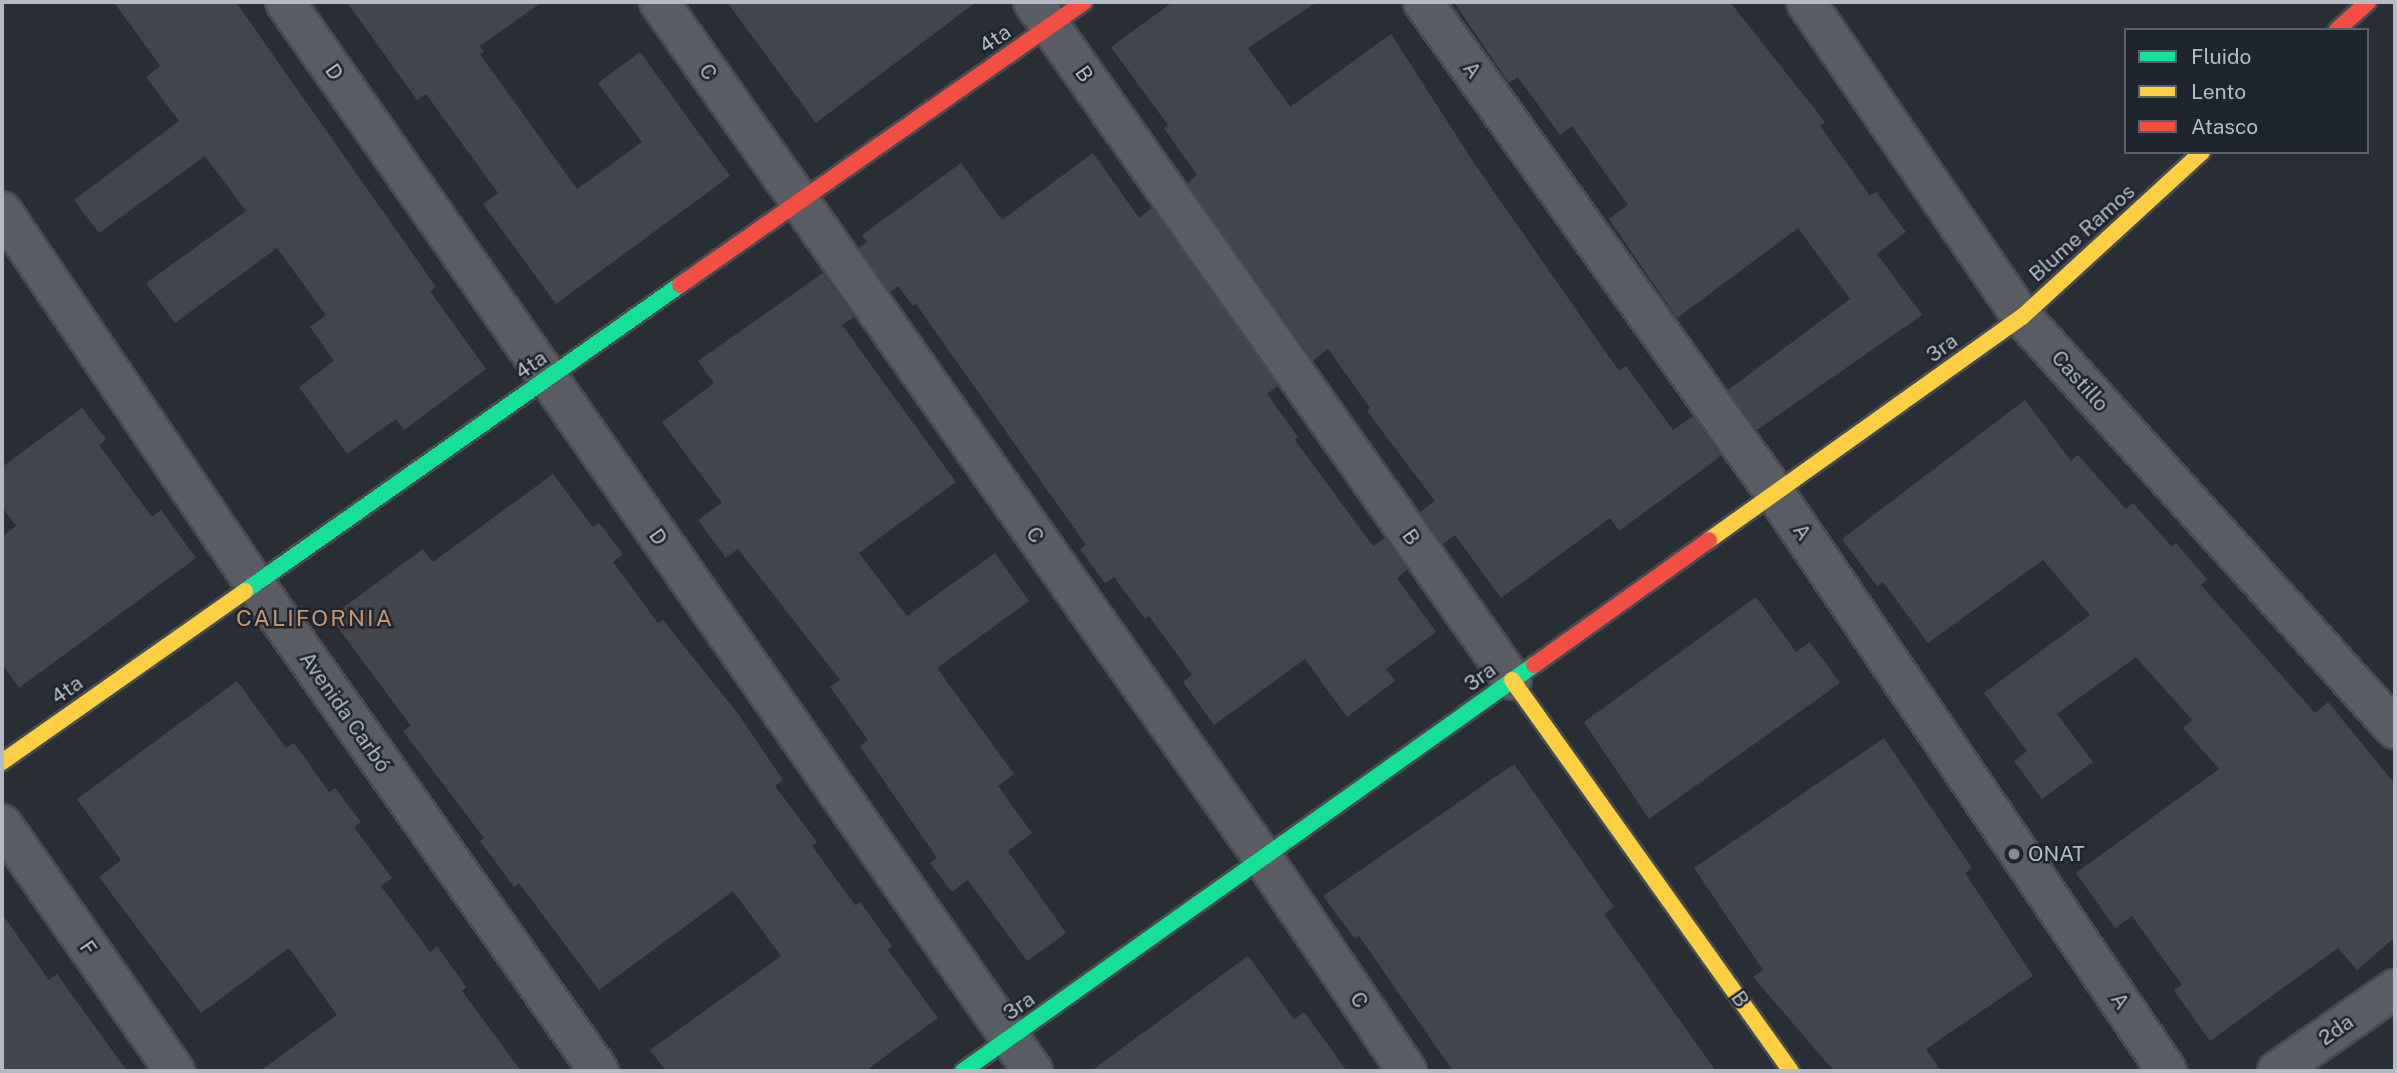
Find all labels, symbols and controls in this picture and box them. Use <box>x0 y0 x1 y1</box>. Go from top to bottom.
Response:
street label: 4ta <box>974 19 1016 59</box>
legend <box>2124 28 2369 154</box>
text: Fluido <box>2191 44 2251 69</box>
street label: A <box>1457 57 1487 83</box>
street label: D <box>320 59 348 85</box>
street label: C <box>694 59 722 85</box>
street label: B <box>1070 61 1098 87</box>
text: Lento <box>2191 79 2246 104</box>
text: Atasco <box>2191 114 2258 139</box>
street label: Blume Ramos <box>2024 179 2140 287</box>
street label: 3ra <box>1921 328 1963 368</box>
street label: 4ta <box>510 345 552 385</box>
street label: Castillo <box>2046 345 2114 417</box>
street label: A <box>1787 519 1817 545</box>
street label: C <box>1021 522 1049 548</box>
street label: D <box>644 524 672 550</box>
street label: B <box>1397 524 1425 550</box>
district label: CALIFORNIA <box>237 604 393 632</box>
street label: Avenida Carbó <box>294 647 396 777</box>
street label: 3ra <box>1459 657 1501 697</box>
street label: 4ta <box>46 670 88 710</box>
place label: ONAT <box>2028 841 2085 867</box>
marker: ONAT <box>2006 846 2022 862</box>
street label: F <box>74 936 102 960</box>
street label: 3ra <box>998 986 1040 1026</box>
street label: B <box>1726 986 1754 1012</box>
street label: C <box>1345 987 1373 1013</box>
street label: A <box>2105 988 2135 1014</box>
street label: 2da <box>2314 1009 2358 1051</box>

